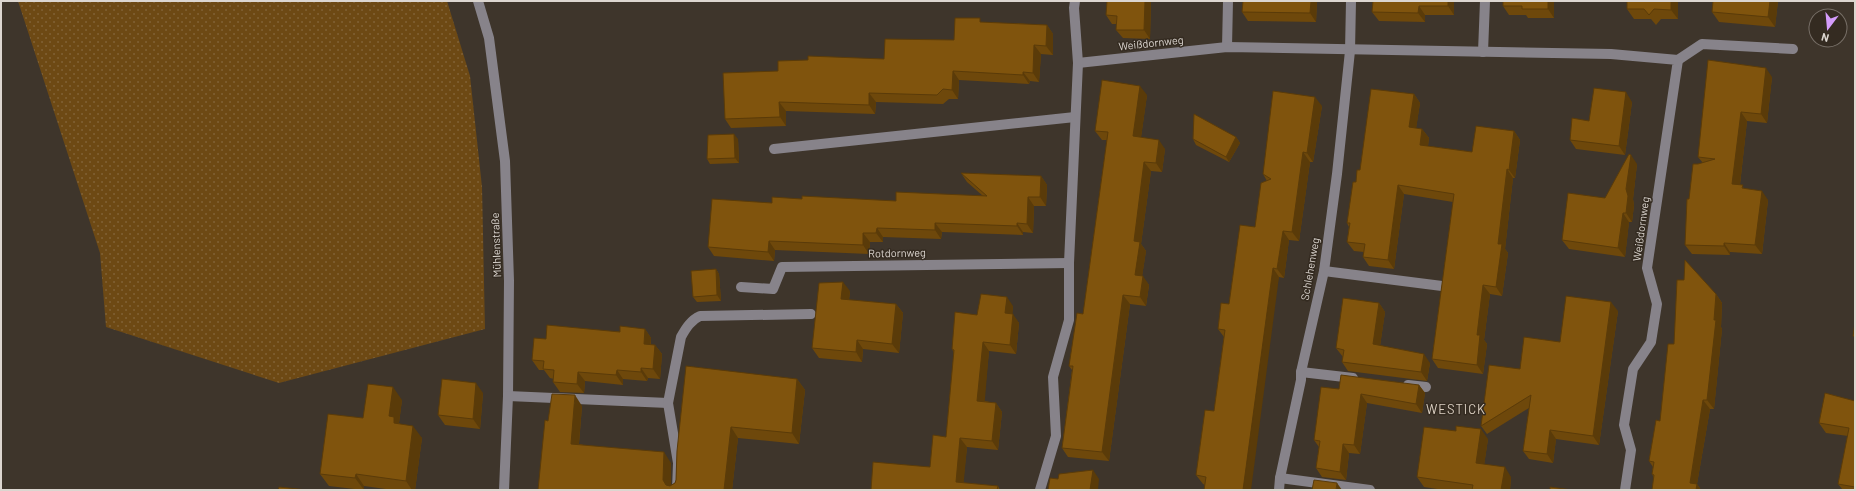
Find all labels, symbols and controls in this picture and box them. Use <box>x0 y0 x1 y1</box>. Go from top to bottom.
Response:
north arrow <box>1808 8 1848 48</box>
text: N <box>1820 31 1830 45</box>
street label: Weißdornweg <box>1118 33 1184 52</box>
street label: Weißdornweg <box>1630 196 1651 262</box>
street label: Mühlenstraße <box>488 212 503 278</box>
street label: Schlehenweg <box>1298 236 1321 301</box>
street label: Rotdornweg <box>868 245 926 260</box>
district label: WESTICK <box>1426 401 1486 417</box>

